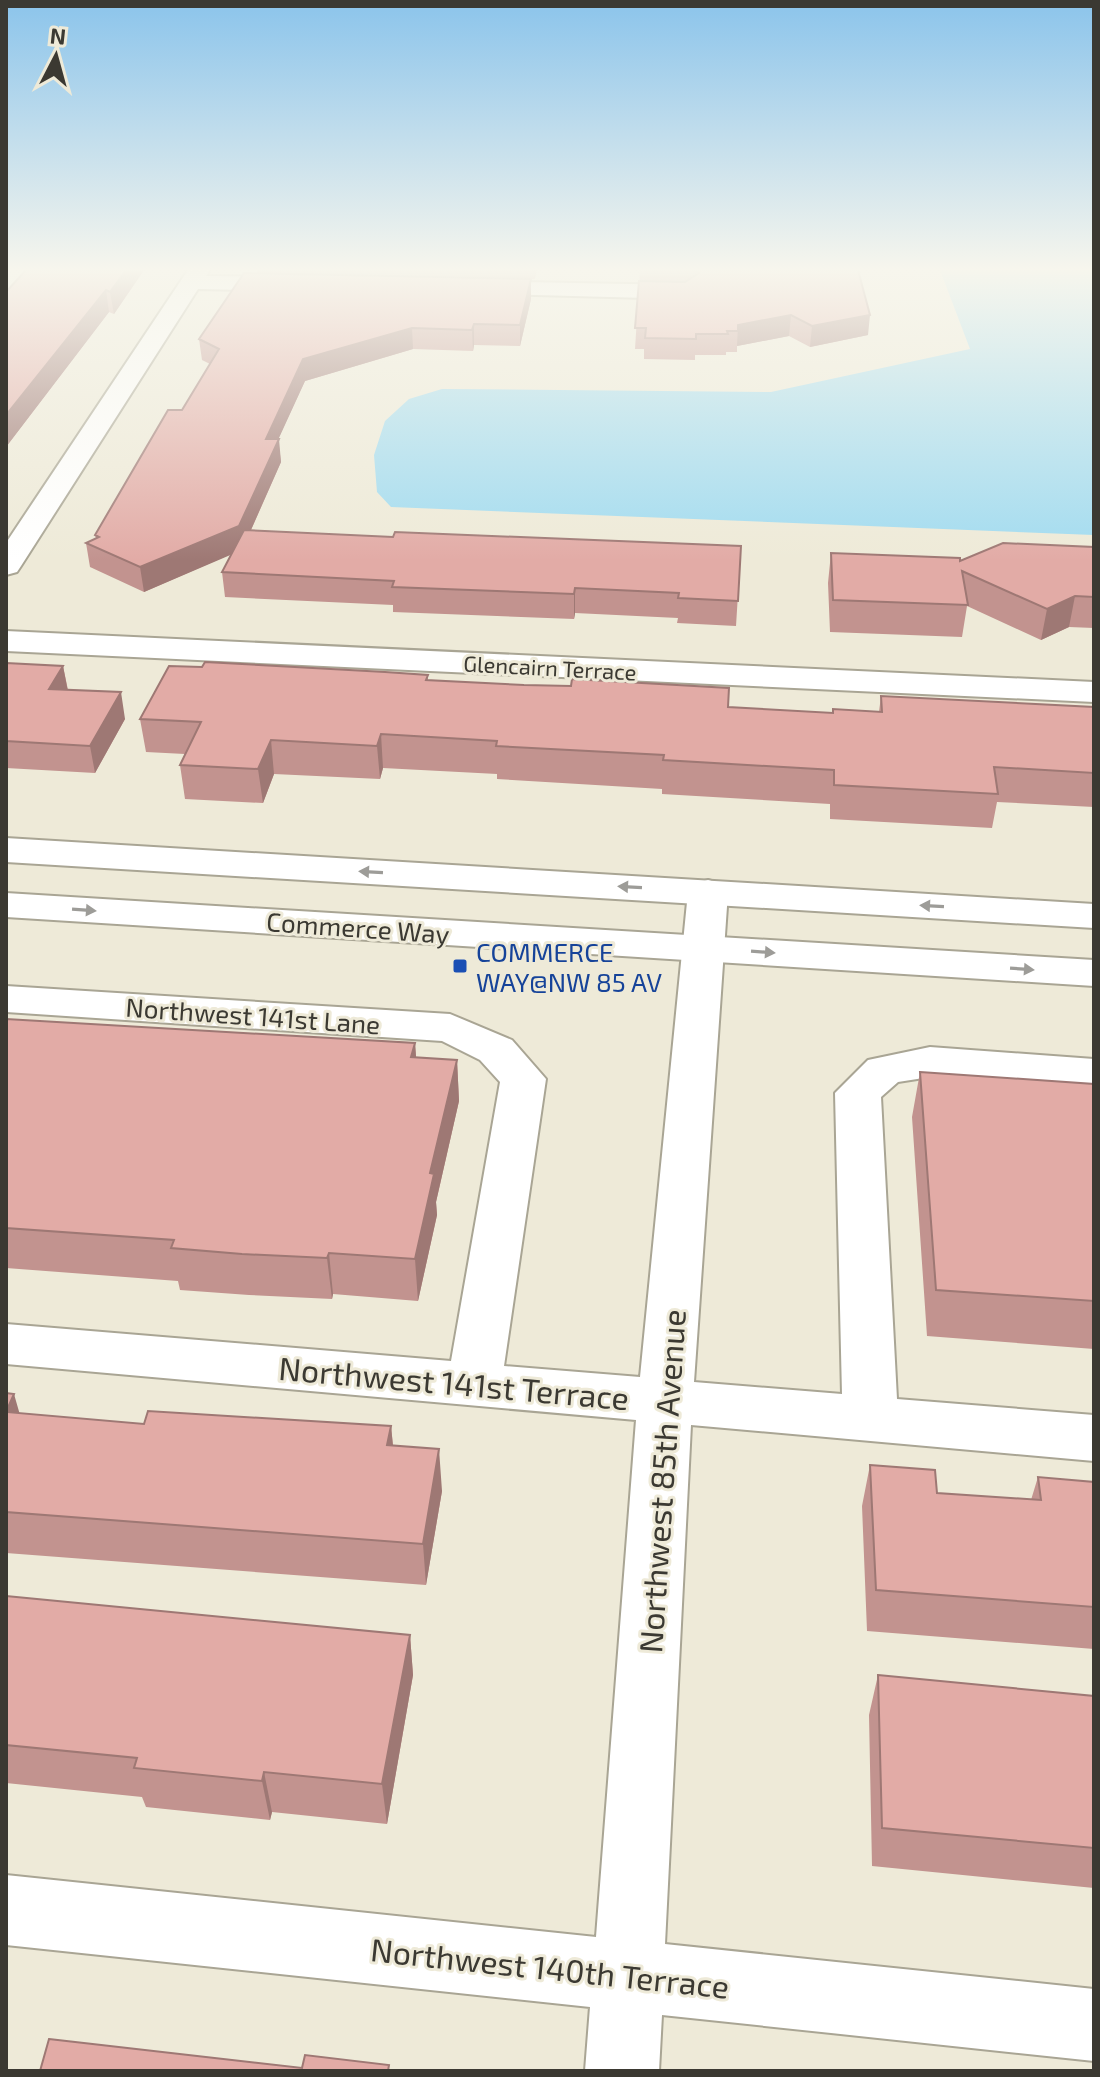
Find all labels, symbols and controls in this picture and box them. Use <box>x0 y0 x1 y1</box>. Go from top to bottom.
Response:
north arrow <box>16 16 96 96</box>
text: N <box>49 21 67 49</box>
street label: Glencairn Terrace <box>463 649 637 685</box>
one-way arrow <box>358 865 383 878</box>
one-way arrow <box>617 881 642 894</box>
one-way arrow <box>919 899 944 912</box>
one-way arrow <box>72 904 97 917</box>
street label: Commerce Way <box>265 905 451 949</box>
place label: COMMERCE WAY@NW 85 AV <box>476 936 662 997</box>
one-way arrow <box>750 946 775 959</box>
marker: COMMERCE WAY@NW 85 AV <box>451 957 469 975</box>
one-way arrow <box>1010 963 1035 976</box>
street label: Northwest 141st Lane <box>125 991 381 1039</box>
street label: Northwest 85th Avenue <box>630 1308 692 1654</box>
street label: Northwest 141st Terrace <box>277 1348 631 1416</box>
street label: Northwest 140th Terrace <box>369 1929 731 2005</box>

